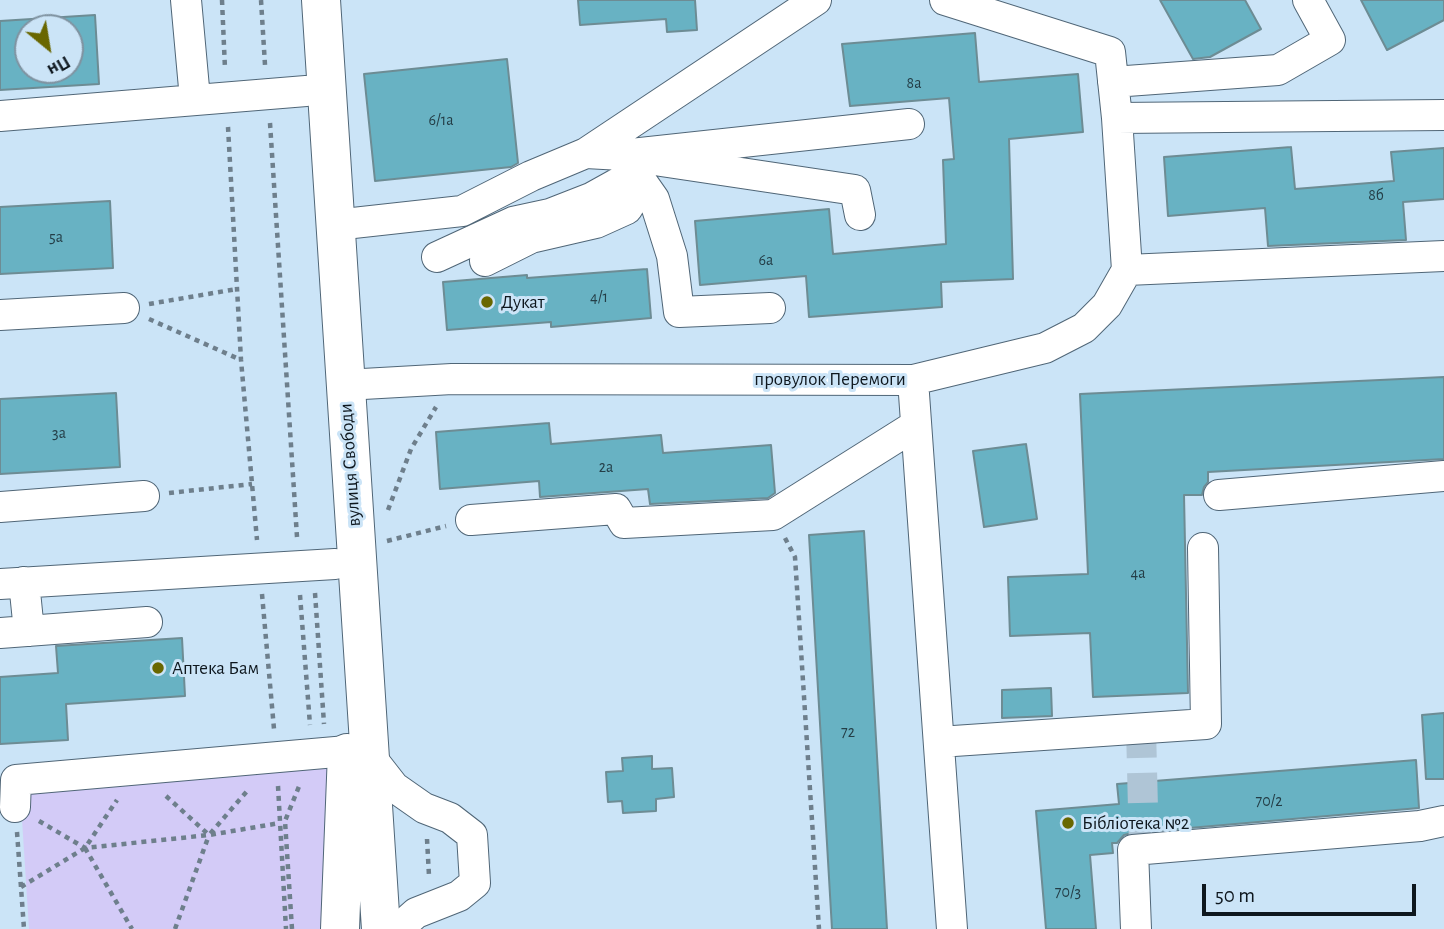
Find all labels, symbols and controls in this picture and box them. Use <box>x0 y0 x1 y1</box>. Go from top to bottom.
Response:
north arrow <box>14 14 84 84</box>
text: Пн <box>44 52 74 80</box>
house number: 8а <box>907 73 921 93</box>
house number: 6/1а <box>429 110 453 130</box>
house number: 8б <box>1368 185 1384 205</box>
house number: 5а <box>49 227 63 247</box>
house number: 6а <box>759 250 773 270</box>
house number: 4/1 <box>590 287 608 307</box>
place label: Дукат <box>501 291 545 313</box>
marker: Дукат <box>479 294 495 310</box>
street label: провулок Перемоги <box>754 368 906 390</box>
street label: вулиця Свободи <box>334 403 366 527</box>
house number: 3а <box>52 423 66 443</box>
house number: 2а <box>599 457 613 477</box>
house number: 4а <box>1130 563 1146 583</box>
place label: Аптека Бам <box>172 657 259 679</box>
marker: Аптека Бам <box>150 660 166 676</box>
house number: 72 <box>841 722 855 742</box>
house number: 70/2 <box>1256 791 1282 811</box>
place label: Бібліотека №2 <box>1082 812 1189 834</box>
marker: Бібліотека №2 <box>1060 815 1076 831</box>
scale bar <box>1206 870 1420 914</box>
house number: 70/3 <box>1055 882 1081 902</box>
text: 50 m <box>1215 885 1255 906</box>

